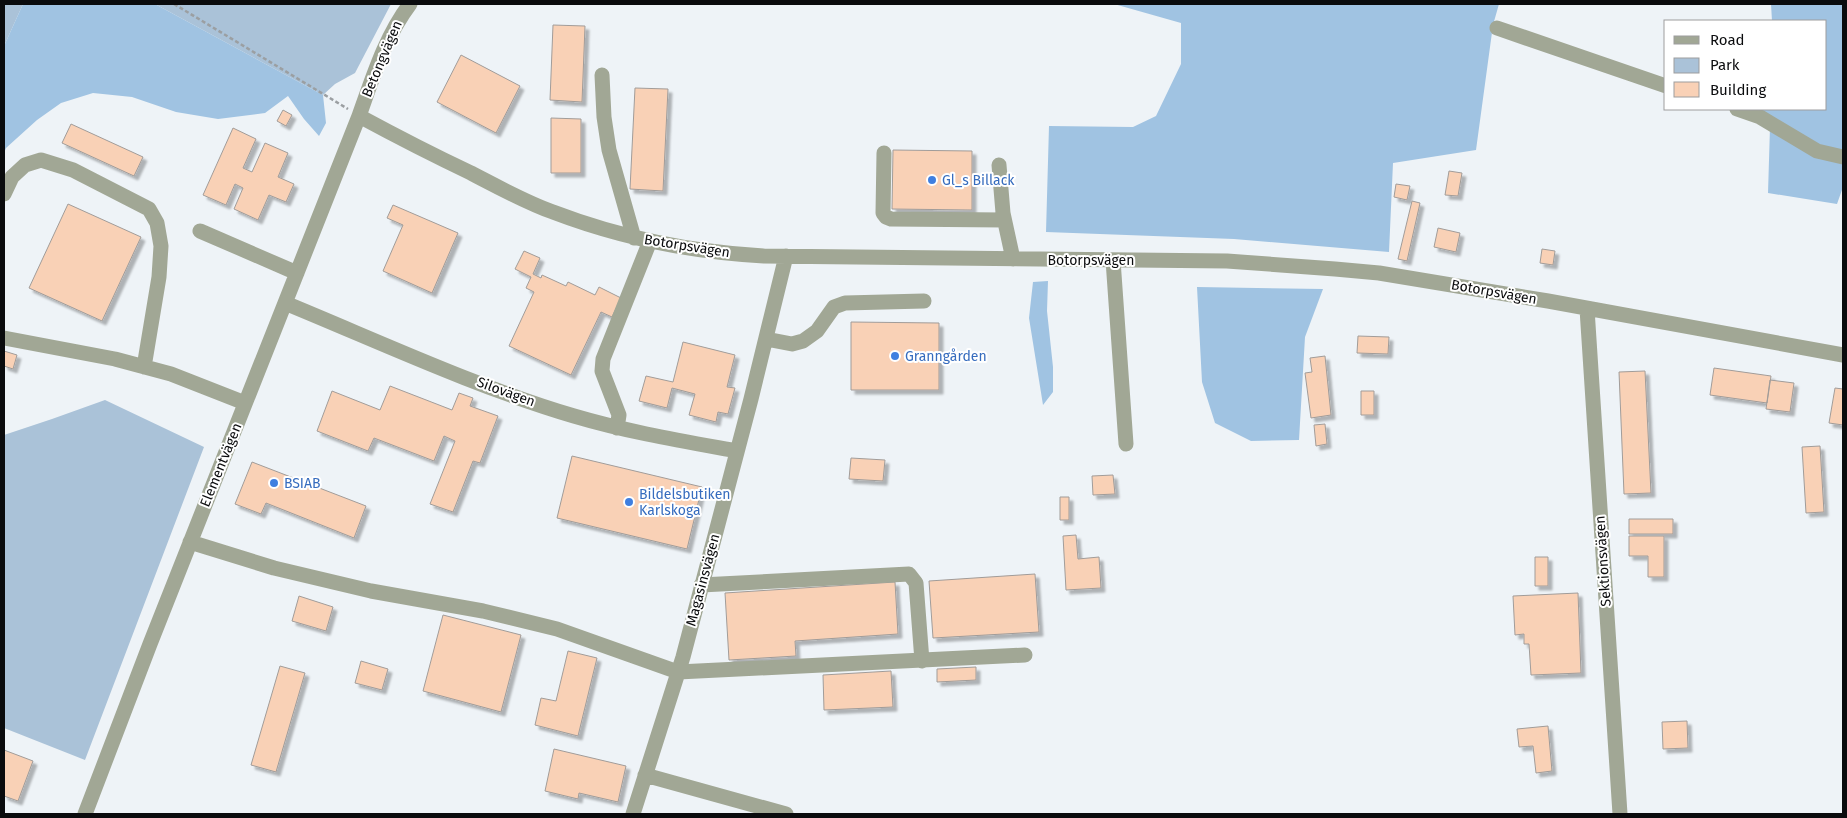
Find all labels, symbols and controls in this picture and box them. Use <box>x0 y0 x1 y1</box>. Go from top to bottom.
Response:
street label: Betongvägen <box>358 18 406 100</box>
legend <box>1664 20 1827 110</box>
text: Road <box>1710 31 1745 49</box>
text: Park <box>1710 56 1740 74</box>
text: Building <box>1710 81 1766 99</box>
place label: Gl_s Billack <box>942 172 1015 189</box>
marker: Gl_s Billack <box>926 174 938 186</box>
street label: Botorpsvägen <box>643 231 731 261</box>
street label: Botorpsvägen <box>1048 252 1134 269</box>
street label: Botorpsvägen <box>1450 276 1538 308</box>
place label: Granngården <box>905 348 987 365</box>
marker: Granngården <box>889 350 901 362</box>
street label: Silovägen <box>475 374 537 410</box>
street label: Elementvägen <box>196 421 246 509</box>
place label: BSIAB <box>284 475 321 492</box>
marker: BSIAB <box>268 477 280 489</box>
place label: Bildelsbutiken Karlskoga <box>639 486 730 519</box>
marker: Bildelsbutiken Karlskoga <box>623 496 635 508</box>
street label: Sektionsvägen <box>1591 515 1615 607</box>
street label: Magasinsvägen <box>683 532 723 628</box>

